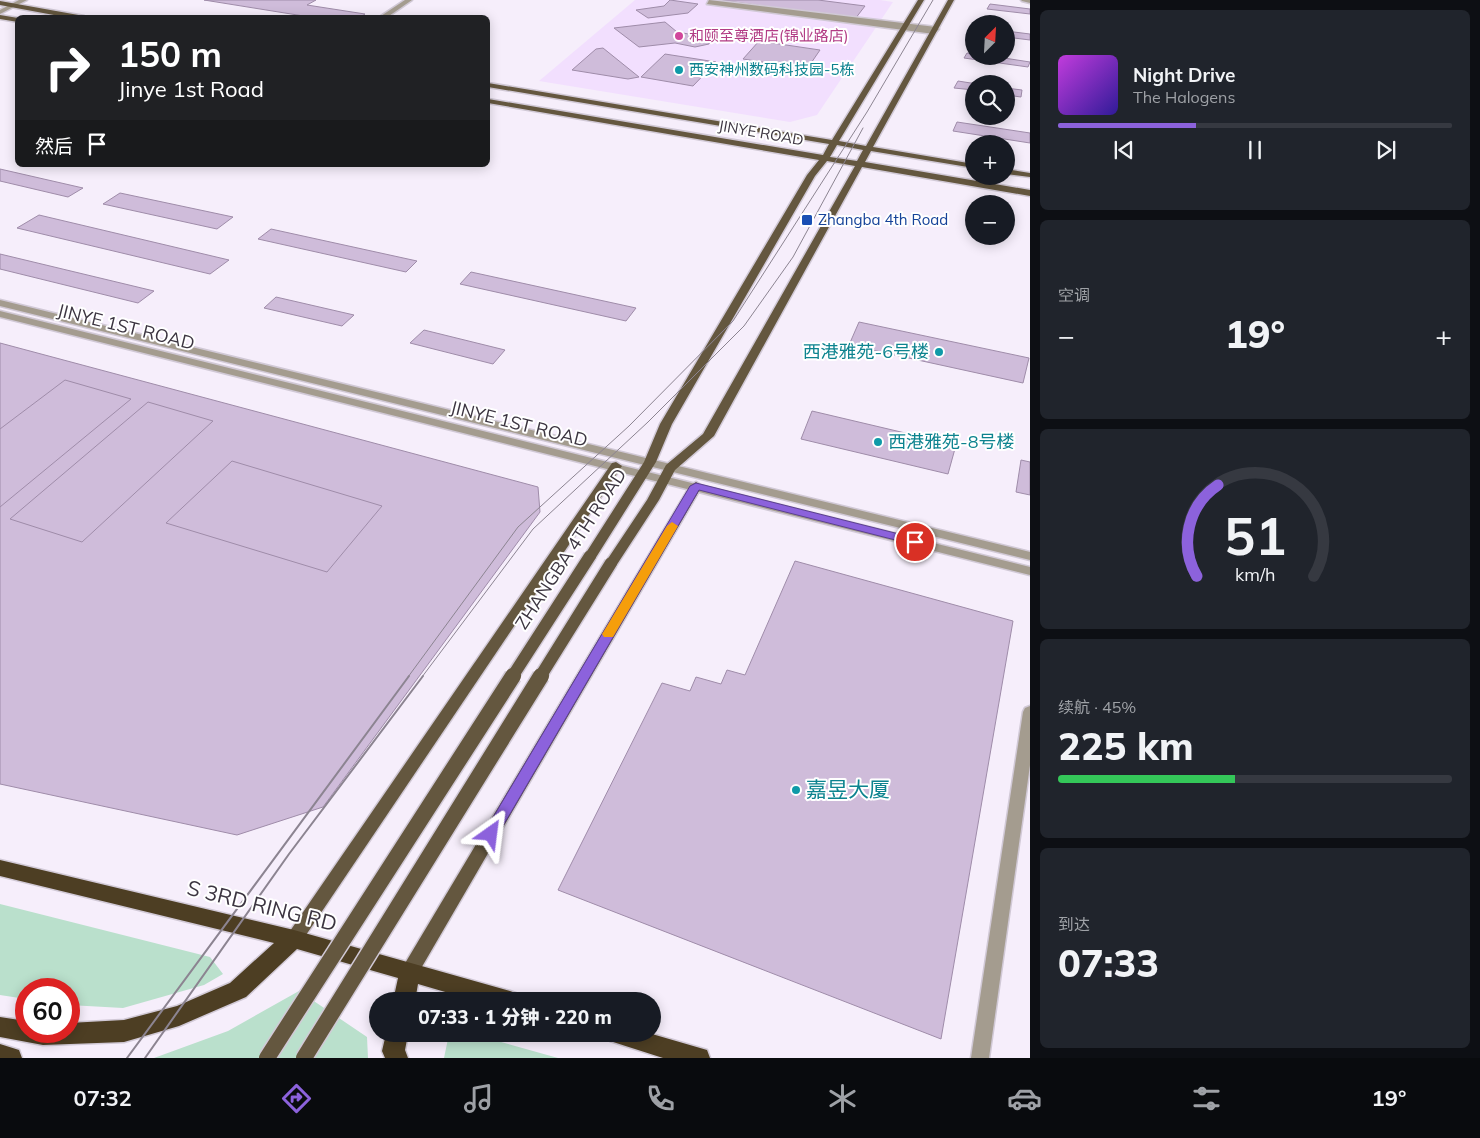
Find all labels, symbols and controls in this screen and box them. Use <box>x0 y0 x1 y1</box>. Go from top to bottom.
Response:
north arrow <box>965 15 1015 65</box>
map controls <box>965 15 1015 245</box>
place label: 和颐至尊酒店(锦业路店) <box>689 26 849 45</box>
marker: 和颐至尊酒店(锦业路店) <box>673 30 685 42</box>
text: 150 m <box>118 32 222 76</box>
icon: right <box>35 35 100 100</box>
place label: 西安神州数码科技园-5栋 <box>689 60 854 79</box>
text: Night Drive <box>1133 63 1235 87</box>
marker: 西安神州数码科技园-5栋 <box>673 64 685 76</box>
text: Jinye 1st Road <box>118 75 264 103</box>
button: search <box>965 75 1015 125</box>
text: The Halogens <box>1133 87 1235 107</box>
street label: JINYE ROAD <box>717 116 805 149</box>
icon: arrive <box>83 130 111 158</box>
text: 然后 <box>35 134 73 158</box>
button: + <box>965 135 1015 185</box>
icon: previous <box>1110 136 1138 164</box>
icon: pause <box>1241 136 1269 164</box>
icon: next <box>1372 136 1400 164</box>
button: − <box>965 195 1015 245</box>
place label: Zhangba 4th Road <box>818 210 948 229</box>
marker: Zhangba 4th Road <box>800 213 814 227</box>
text: 空调 <box>1058 285 1090 305</box>
street label: JINYE 1ST ROAD <box>55 298 197 355</box>
text: 19° <box>1225 310 1285 358</box>
text: − <box>1058 318 1075 353</box>
text: + <box>1435 318 1452 353</box>
place label: 西港雅苑-6号楼 <box>802 340 929 363</box>
marker: 西港雅苑-6号楼 <box>933 346 945 358</box>
street label: JINYE 1ST ROAD <box>448 395 590 452</box>
place label: 西港雅苑-8号楼 <box>888 430 1015 453</box>
marker: 西港雅苑-8号楼 <box>872 436 884 448</box>
street label: ZHANGBA 4TH ROAD <box>510 464 631 634</box>
text: 51 <box>1224 503 1286 568</box>
pin <box>894 521 936 563</box>
icon: arrive <box>901 528 929 556</box>
text: km/h <box>1235 563 1275 585</box>
text: 续航 · 45% <box>1058 697 1136 717</box>
text: 225 km <box>1058 722 1194 770</box>
place label: 嘉昱大厦 <box>806 776 890 802</box>
marker: 嘉昱大厦 <box>790 784 802 796</box>
position arrow <box>464 807 516 859</box>
street label: S 3RD RING RD <box>185 874 340 936</box>
text: 到达 <box>1058 914 1090 934</box>
text: 07:33 <box>1058 939 1159 987</box>
speed limit sign: 60 <box>15 978 80 1043</box>
text: 07:33 · 1 分钟 · 220 m <box>418 1005 612 1029</box>
icon: directions <box>279 1081 314 1116</box>
icon: music <box>461 1081 496 1116</box>
icon: phone <box>643 1081 678 1116</box>
icon: climate <box>825 1081 860 1116</box>
icon: car <box>1007 1081 1042 1116</box>
icon: filters <box>1189 1081 1224 1116</box>
text: 07:32 <box>74 1084 132 1112</box>
text: 19° <box>1372 1084 1406 1112</box>

